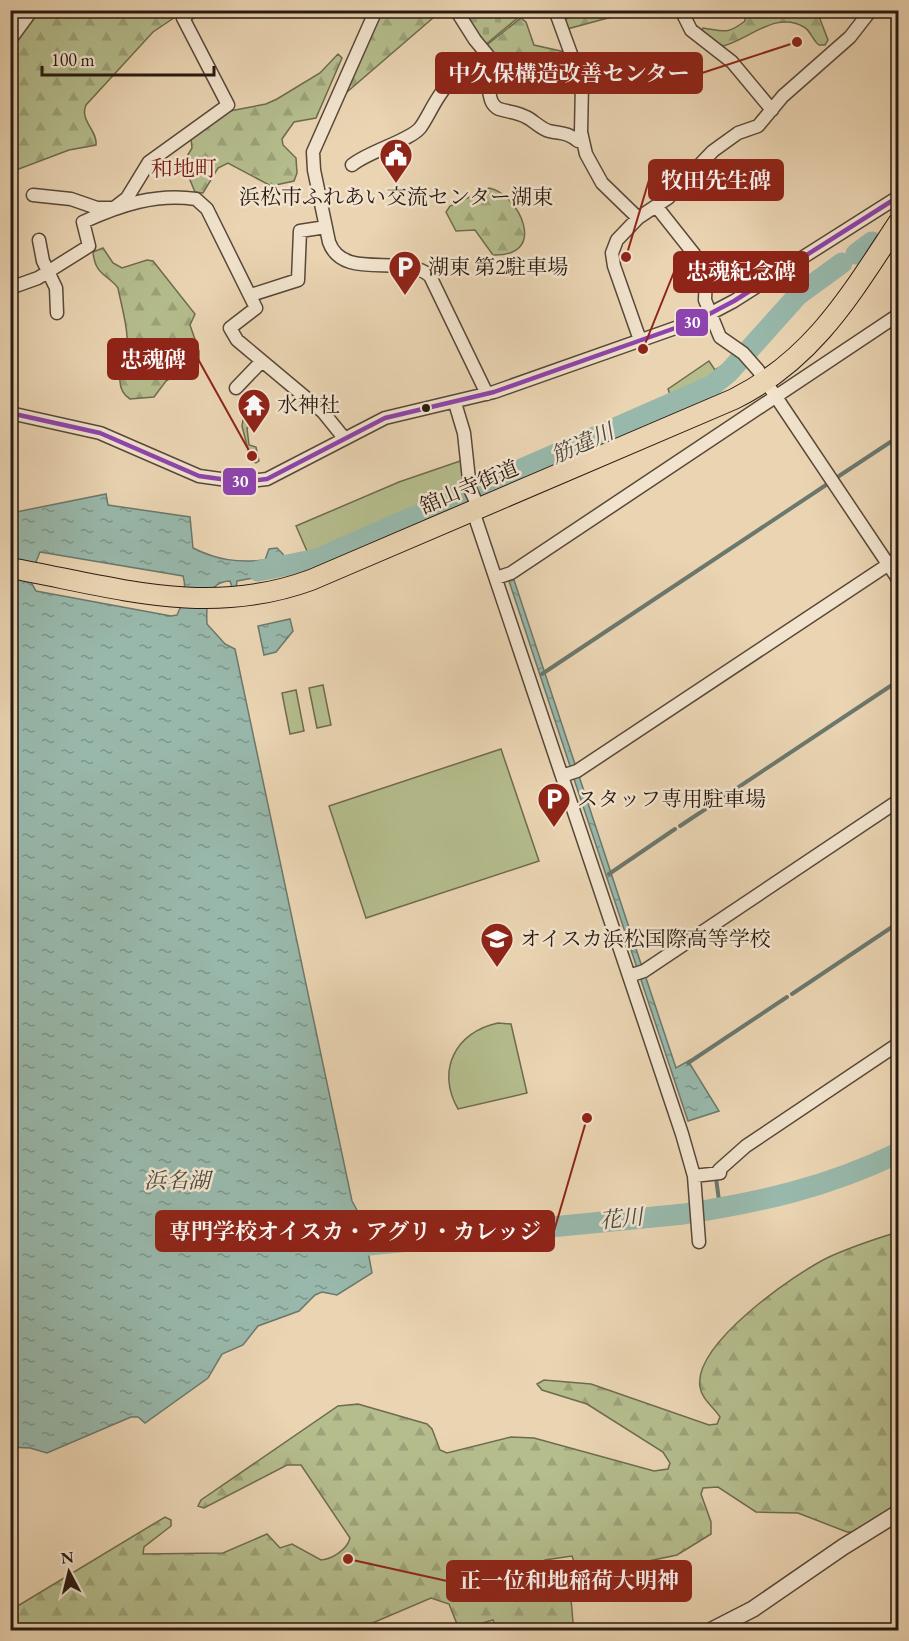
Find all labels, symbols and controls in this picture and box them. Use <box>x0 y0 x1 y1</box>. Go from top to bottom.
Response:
scale bar <box>42 39 214 77</box>
text: 100 m <box>51 48 95 71</box>
callout: 中久保構造改善センター <box>436 53 702 93</box>
text: 中久保構造改善センター <box>448 59 690 88</box>
public building icon: 浜松市ふれあい交流センター湖東 <box>378 137 414 184</box>
district label: 和地町 <box>151 154 217 183</box>
callout: 牧田先生碑 <box>649 160 783 200</box>
text: 牧田先生碑 <box>661 166 771 195</box>
place label: 浜松市ふれあい交流センター湖東 <box>239 183 553 210</box>
parking icon: 湖東 第2駐車場 <box>387 249 423 296</box>
callout: 忠魂紀念碑 <box>674 252 808 292</box>
place label: 湖東 第2駐車場 <box>428 253 568 280</box>
text: 忠魂紀念碑 <box>686 257 796 286</box>
line badge: 30 <box>675 308 709 337</box>
text: 30 <box>684 312 701 333</box>
callout: 忠魂碑 <box>108 339 198 379</box>
text: 忠魂碑 <box>120 345 186 374</box>
temple icon: 水神社 <box>236 387 272 434</box>
place label: 水神社 <box>277 391 340 418</box>
unlabelled marker <box>420 402 432 414</box>
water label: 筋違川 <box>546 416 620 470</box>
street label: 舘山寺街道 <box>415 454 522 519</box>
line badge: 30 <box>222 467 257 496</box>
text: 30 <box>232 471 249 492</box>
parking icon: スタッフ専用駐車場 <box>536 781 572 828</box>
place label: スタッフ専用駐車場 <box>577 785 766 812</box>
school or university icon: オイスカ浜松国際高等学校 <box>479 921 515 968</box>
place label: オイスカ浜松国際高等学校 <box>520 925 771 952</box>
water label: 浜名湖 <box>144 1166 214 1195</box>
water label: 花川 <box>598 1202 646 1235</box>
callout: 専門学校オイスカ・アグリ・カレッジ <box>156 1211 554 1251</box>
text: 専門学校オイスカ・アグリ・カレッジ <box>169 1217 541 1246</box>
north arrow <box>39 1542 99 1602</box>
text: N <box>60 1546 75 1569</box>
callout: 正一位和地稲荷大明神 <box>447 1561 691 1601</box>
text: 正一位和地稲荷大明神 <box>459 1566 679 1595</box>

